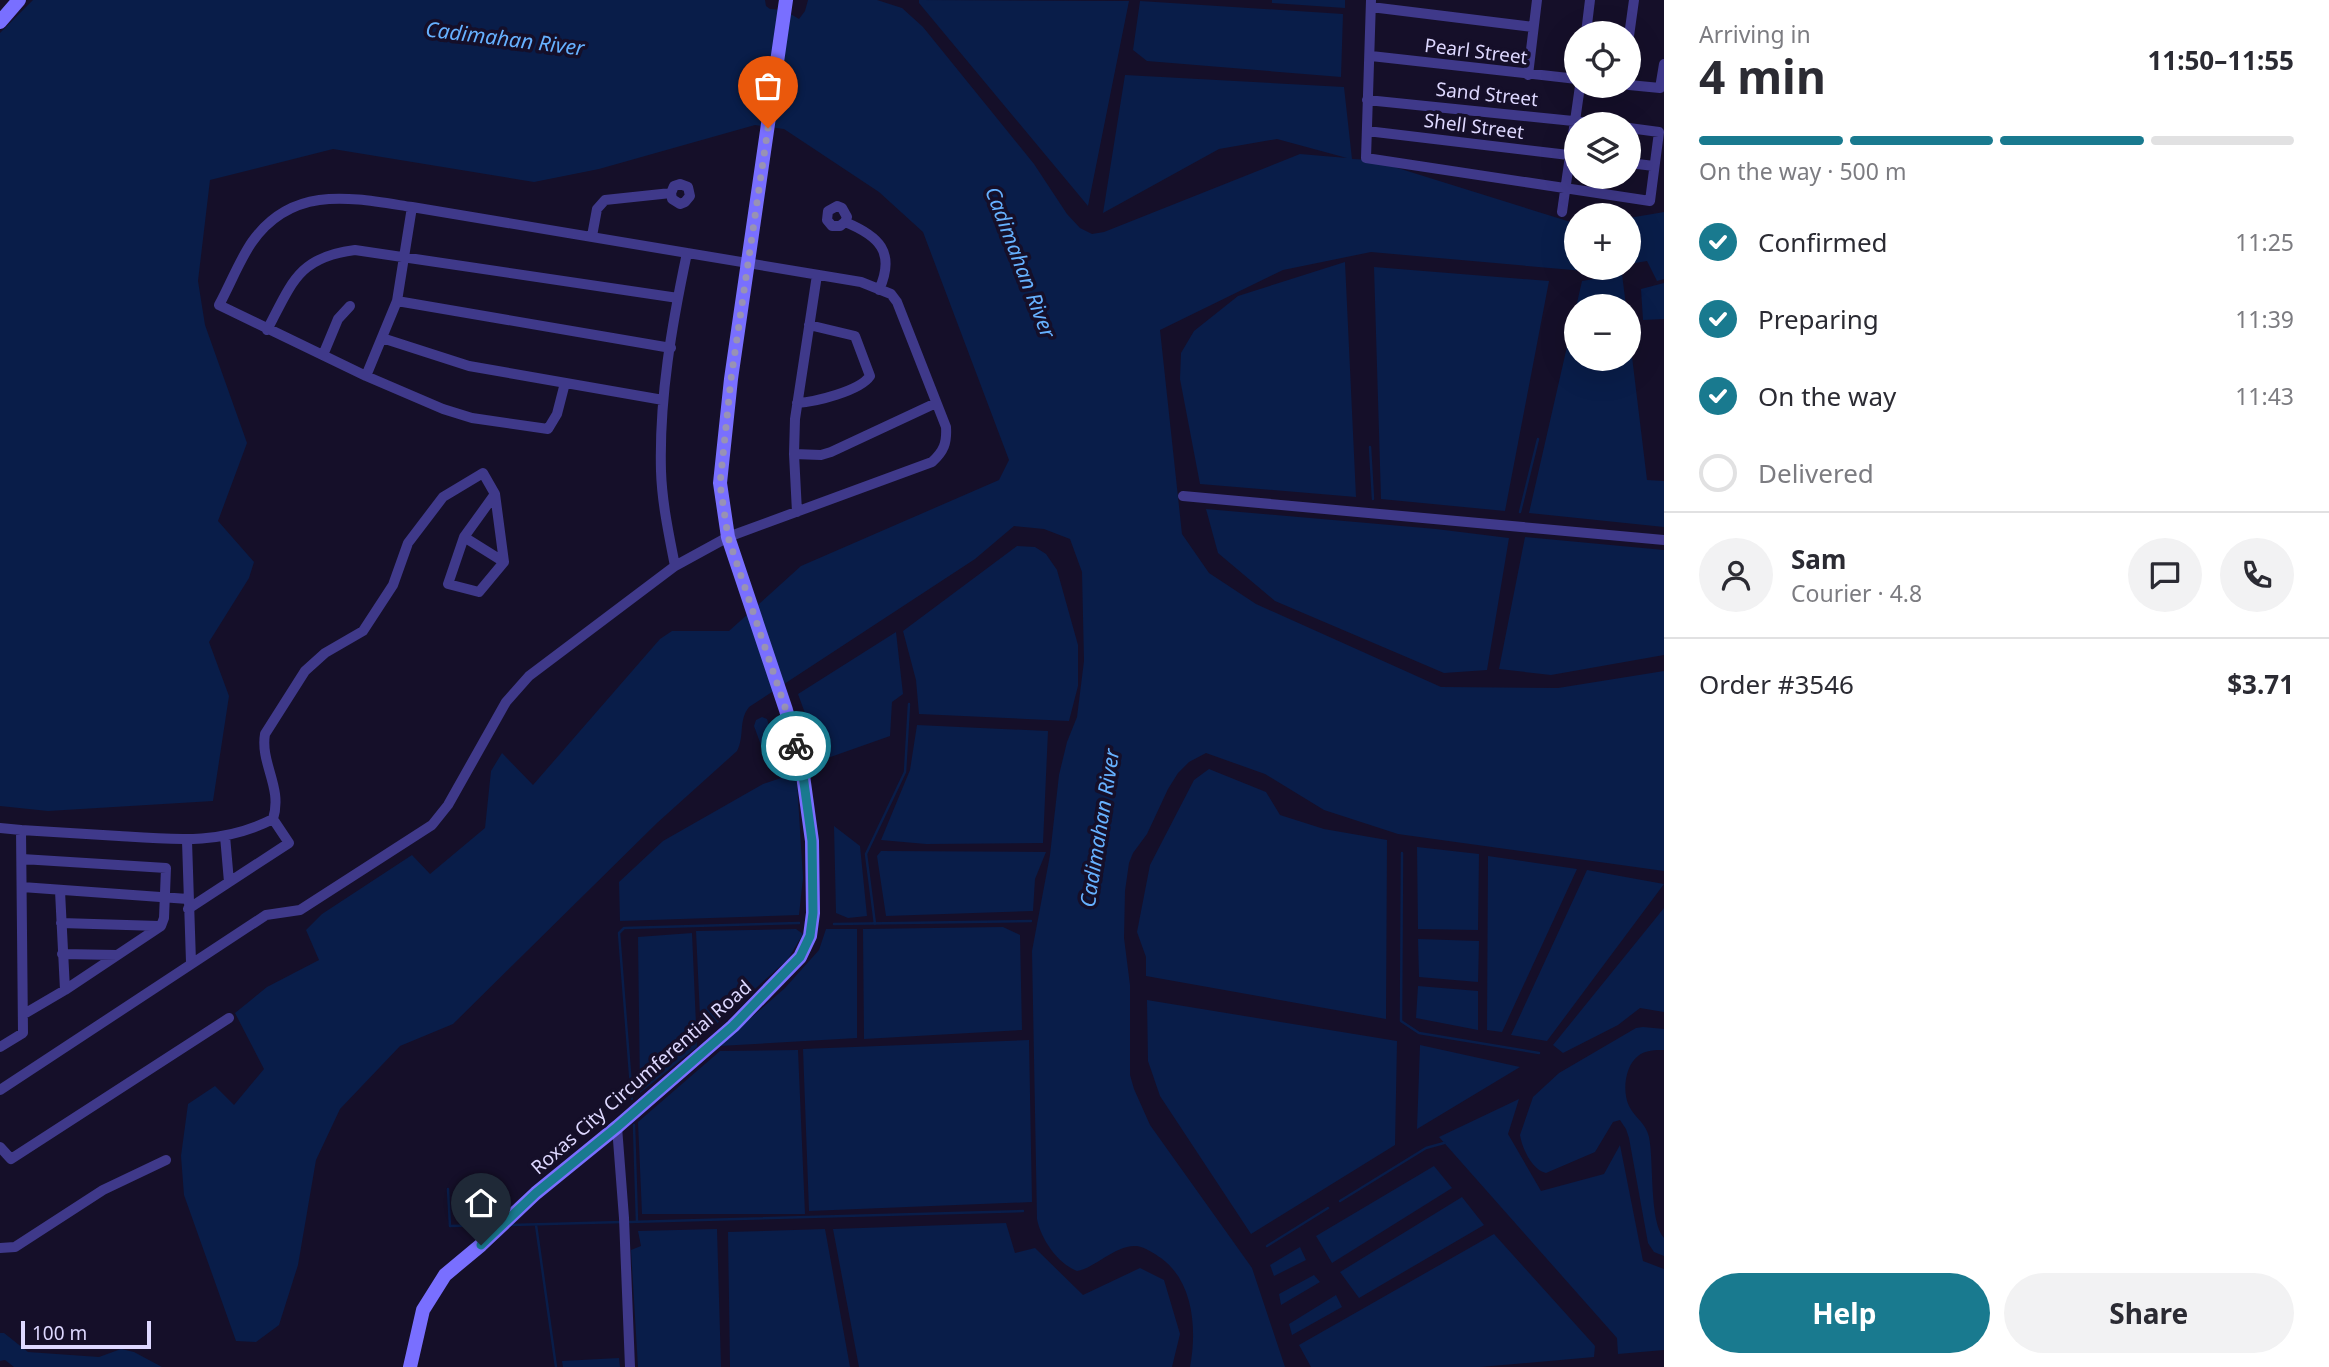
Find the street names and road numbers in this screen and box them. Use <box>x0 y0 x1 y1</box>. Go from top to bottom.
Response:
street label: Pearl Street <box>1423 32 1529 70</box>
street label: Sand Street <box>1435 76 1539 112</box>
street label: Shell Street <box>1422 107 1526 145</box>
street label: Roxas City Circumferential Road <box>525 974 757 1180</box>

